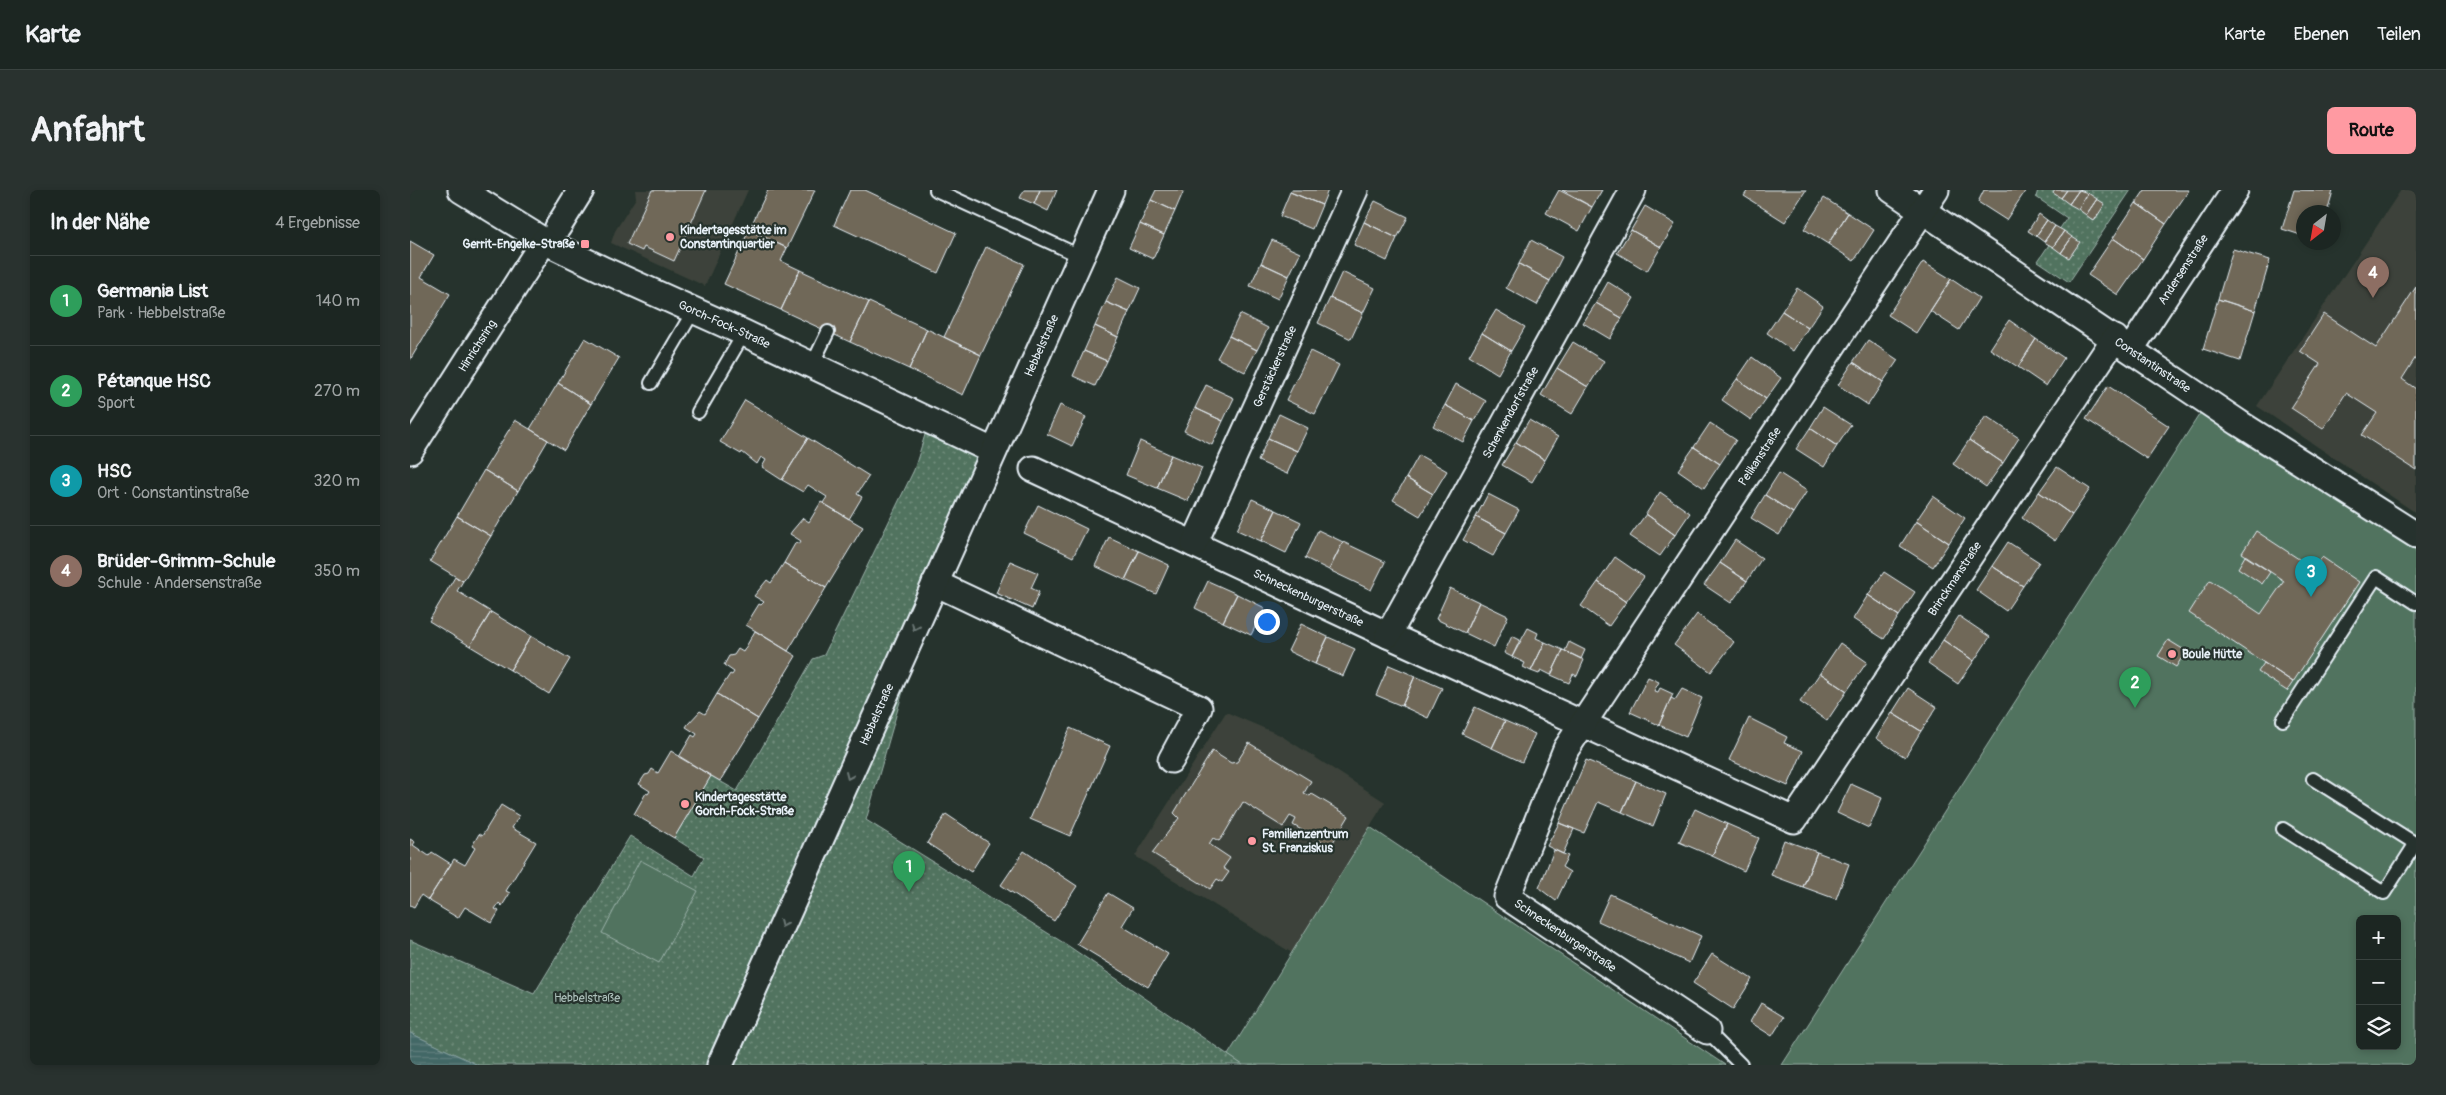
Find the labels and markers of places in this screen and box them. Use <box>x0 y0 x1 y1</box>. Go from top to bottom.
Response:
place label: Kindertagesstätte im Constantinquartier <box>680 223 787 252</box>
marker: Kindertagesstätte im Constantinquartier <box>664 231 676 243</box>
place label: Gerrit-Engelke-Straße <box>462 237 576 252</box>
marker: Gerrit-Engelke-Straße <box>579 238 591 250</box>
pin: 4 <box>2357 257 2389 298</box>
pin: 3 <box>2295 556 2327 597</box>
place label: Boule Hütte <box>2182 647 2243 662</box>
marker: Boule Hütte <box>2166 648 2178 660</box>
pin: 2 <box>2119 667 2151 708</box>
place label: Kindertagesstätte Gorch-Fock-Straße <box>695 790 795 819</box>
marker: Kindertagesstätte Gorch-Fock-Straße <box>679 798 691 810</box>
place label: Familienzentrum St. Franziskus <box>1262 827 1349 856</box>
marker: Familienzentrum St. Franziskus <box>1246 835 1258 847</box>
pin: 1 <box>893 851 925 892</box>

